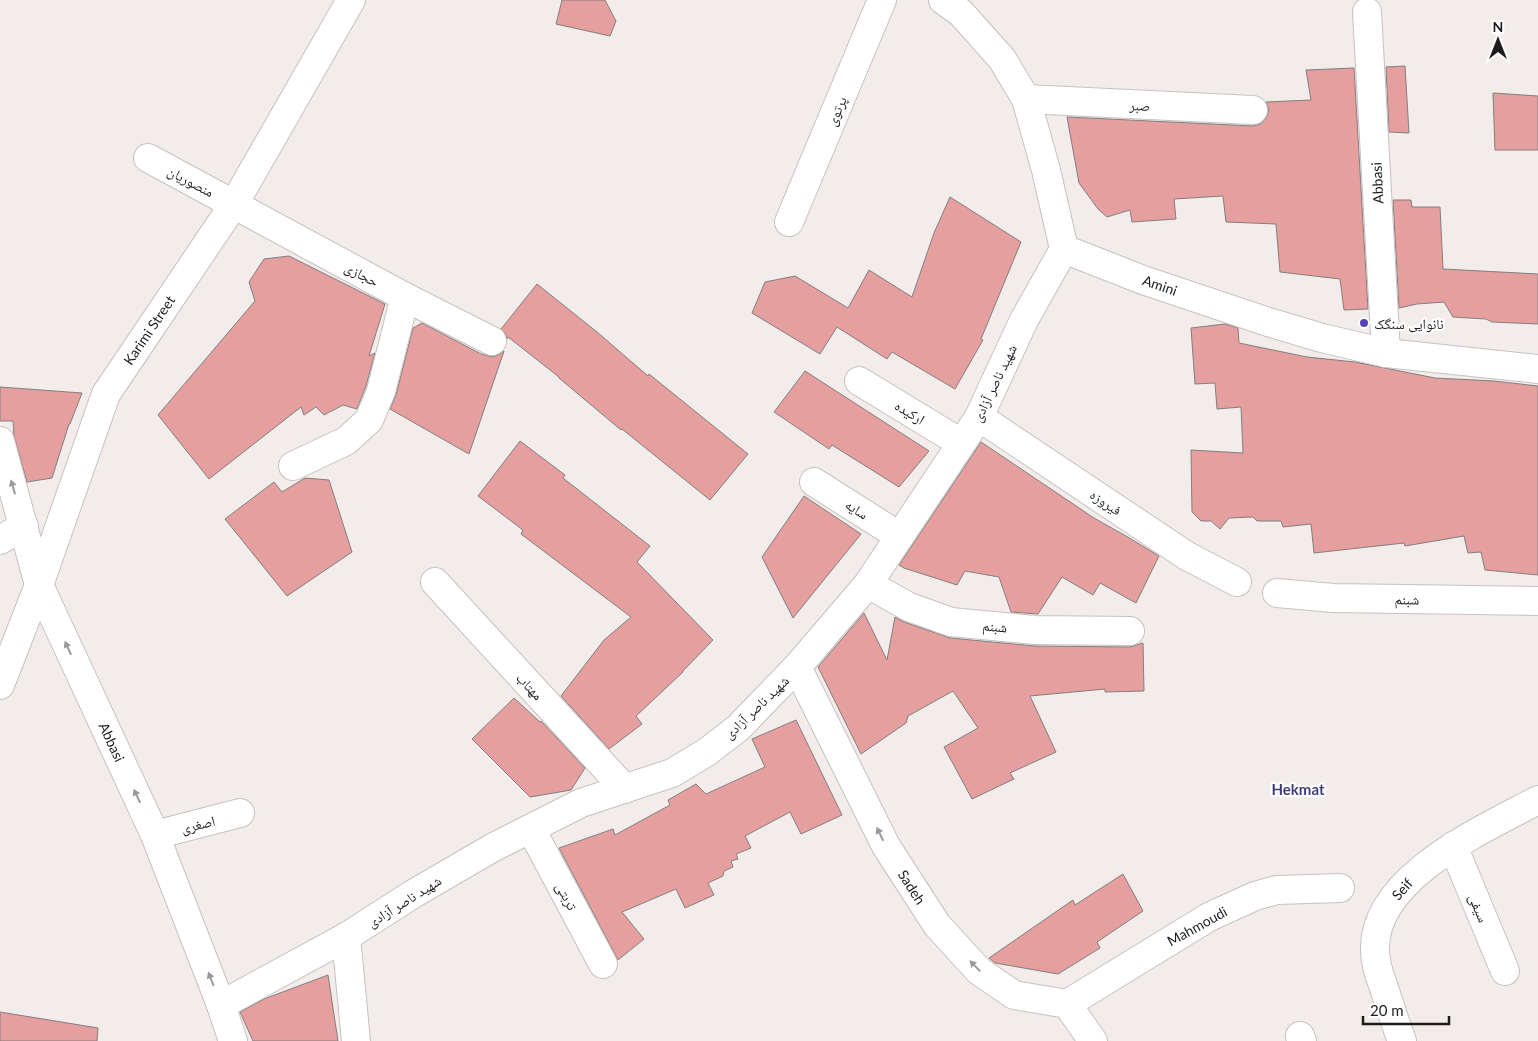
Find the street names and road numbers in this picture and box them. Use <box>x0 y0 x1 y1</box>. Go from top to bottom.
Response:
street label: پرتوی <box>822 93 851 129</box>
street label: صبر <box>1128 96 1151 115</box>
street label: منصوریان <box>165 162 217 201</box>
street label: Abbasi <box>1367 162 1387 204</box>
street label: حجازی <box>342 258 382 291</box>
street label: Amini <box>1140 271 1180 299</box>
street label: Karimi Street <box>120 292 178 368</box>
street label: شهید ناصر آزادی <box>968 342 1021 425</box>
street label: ارکیده <box>891 396 928 428</box>
street label: فیروزه <box>1086 485 1125 520</box>
street label: سایه <box>842 495 872 523</box>
street label: شبنم <box>1394 590 1420 610</box>
street label: شبنم <box>982 616 1008 638</box>
street label: مهتاب <box>513 669 547 703</box>
street label: شهید ناصر آزادی <box>720 672 793 743</box>
street label: Abbasi <box>96 720 128 764</box>
street label: اصغری <box>179 812 217 837</box>
street label: Sadeh <box>895 867 929 907</box>
street label: شهید ناصر آزادی <box>364 872 445 931</box>
street label: Seif <box>1388 875 1416 903</box>
street label: تربتی <box>552 879 581 913</box>
street label: سیفی <box>1465 891 1492 925</box>
street label: Mahmoudi <box>1164 903 1230 949</box>

